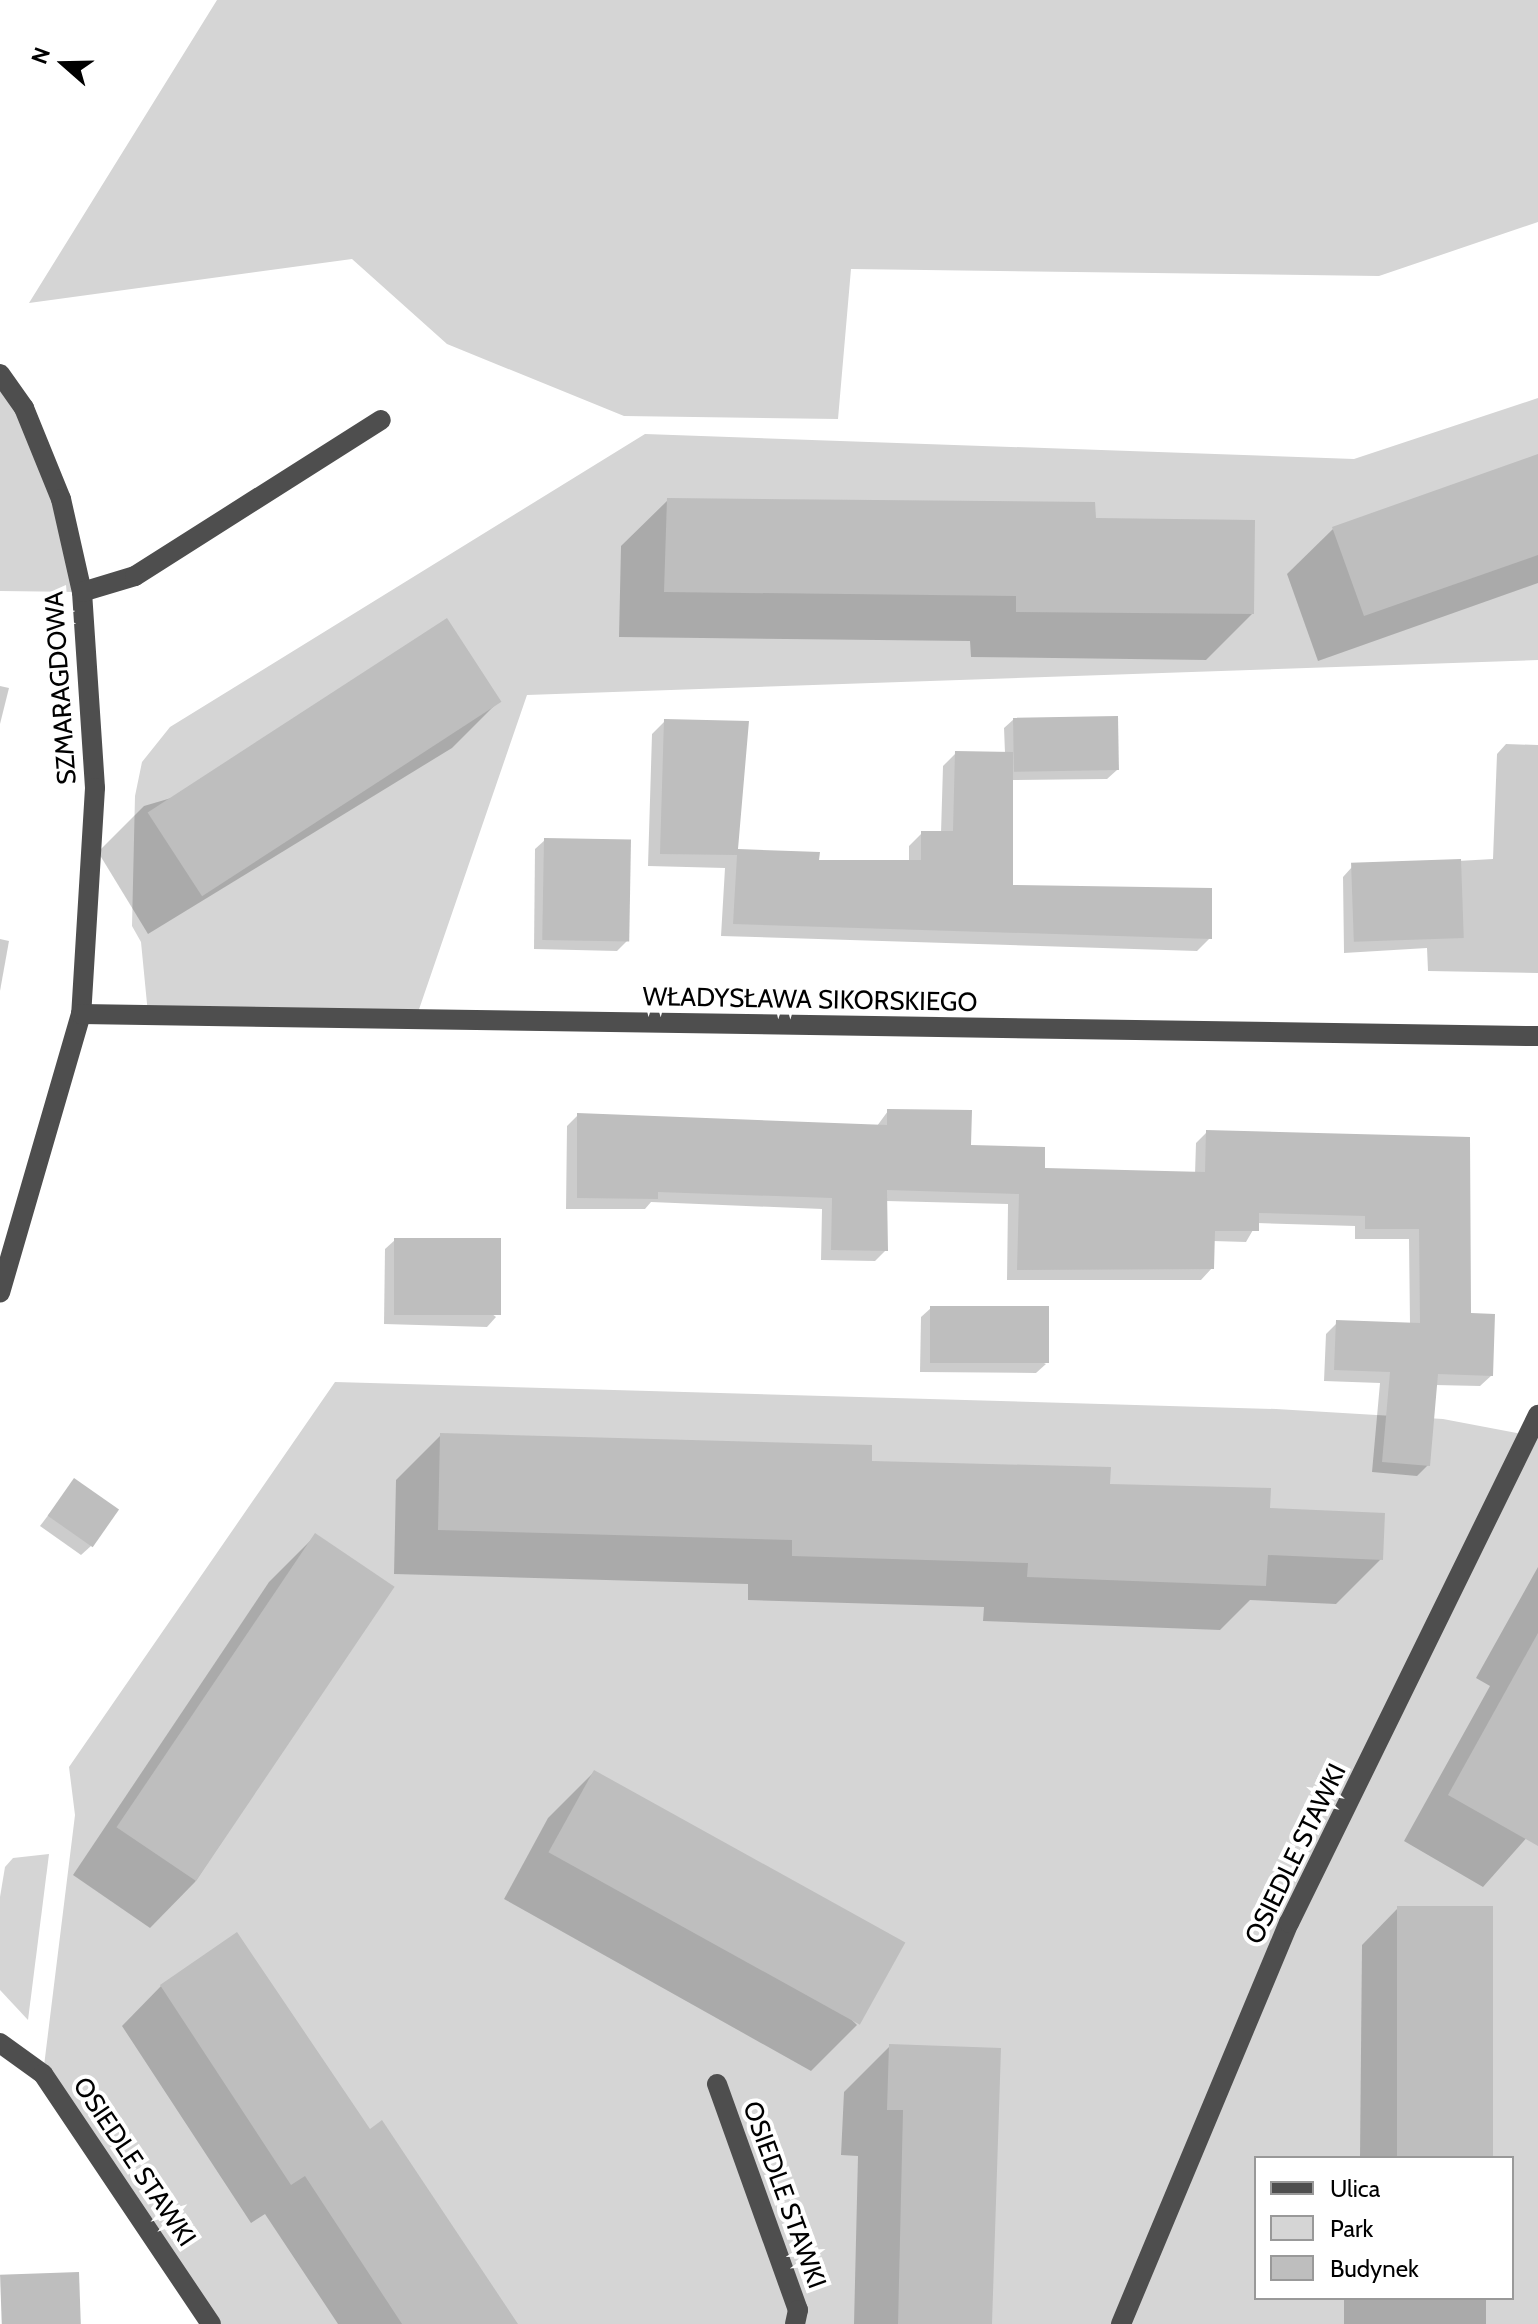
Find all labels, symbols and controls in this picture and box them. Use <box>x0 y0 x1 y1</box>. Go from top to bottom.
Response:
north arrow <box>24 24 104 104</box>
text: N <box>26 44 56 68</box>
street label: SZMARAGDOWA <box>39 590 83 786</box>
street label: WŁADYSŁAWA SIKORSKIEGO <box>642 981 978 1019</box>
street label: OSIEDLE STAWKI <box>1239 1759 1353 1949</box>
street label: OSIEDLE STAWKI <box>66 2072 202 2252</box>
street label: OSIEDLE STAWKI <box>736 2097 832 2293</box>
legend <box>1254 2156 1514 2300</box>
text: Ulica <box>1330 2174 1380 2203</box>
text: Park <box>1330 2214 1373 2243</box>
text: Budynek <box>1330 2254 1419 2283</box>

